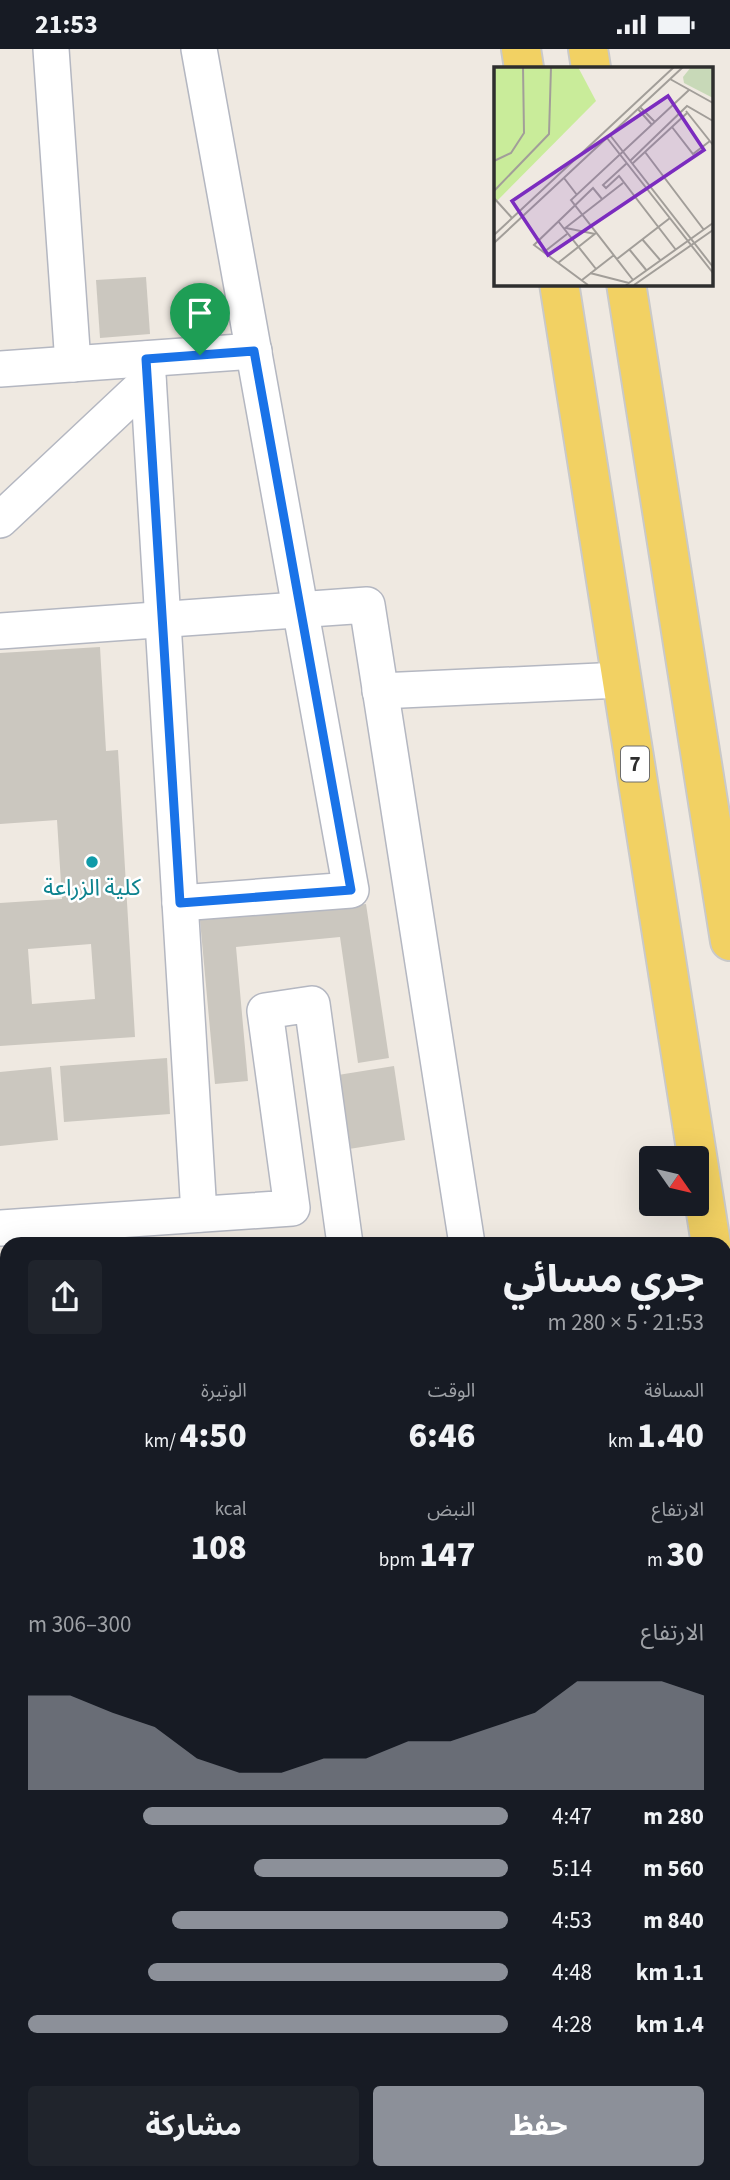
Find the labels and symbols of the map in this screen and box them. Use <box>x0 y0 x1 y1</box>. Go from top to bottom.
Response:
inset map <box>494 67 712 285</box>
pin <box>170 283 230 355</box>
road number: 7 <box>621 747 649 781</box>
marker: كلية الزراعة <box>84 854 100 870</box>
place label: كلية الزراعة <box>43 871 141 904</box>
north arrow <box>639 1146 709 1216</box>

